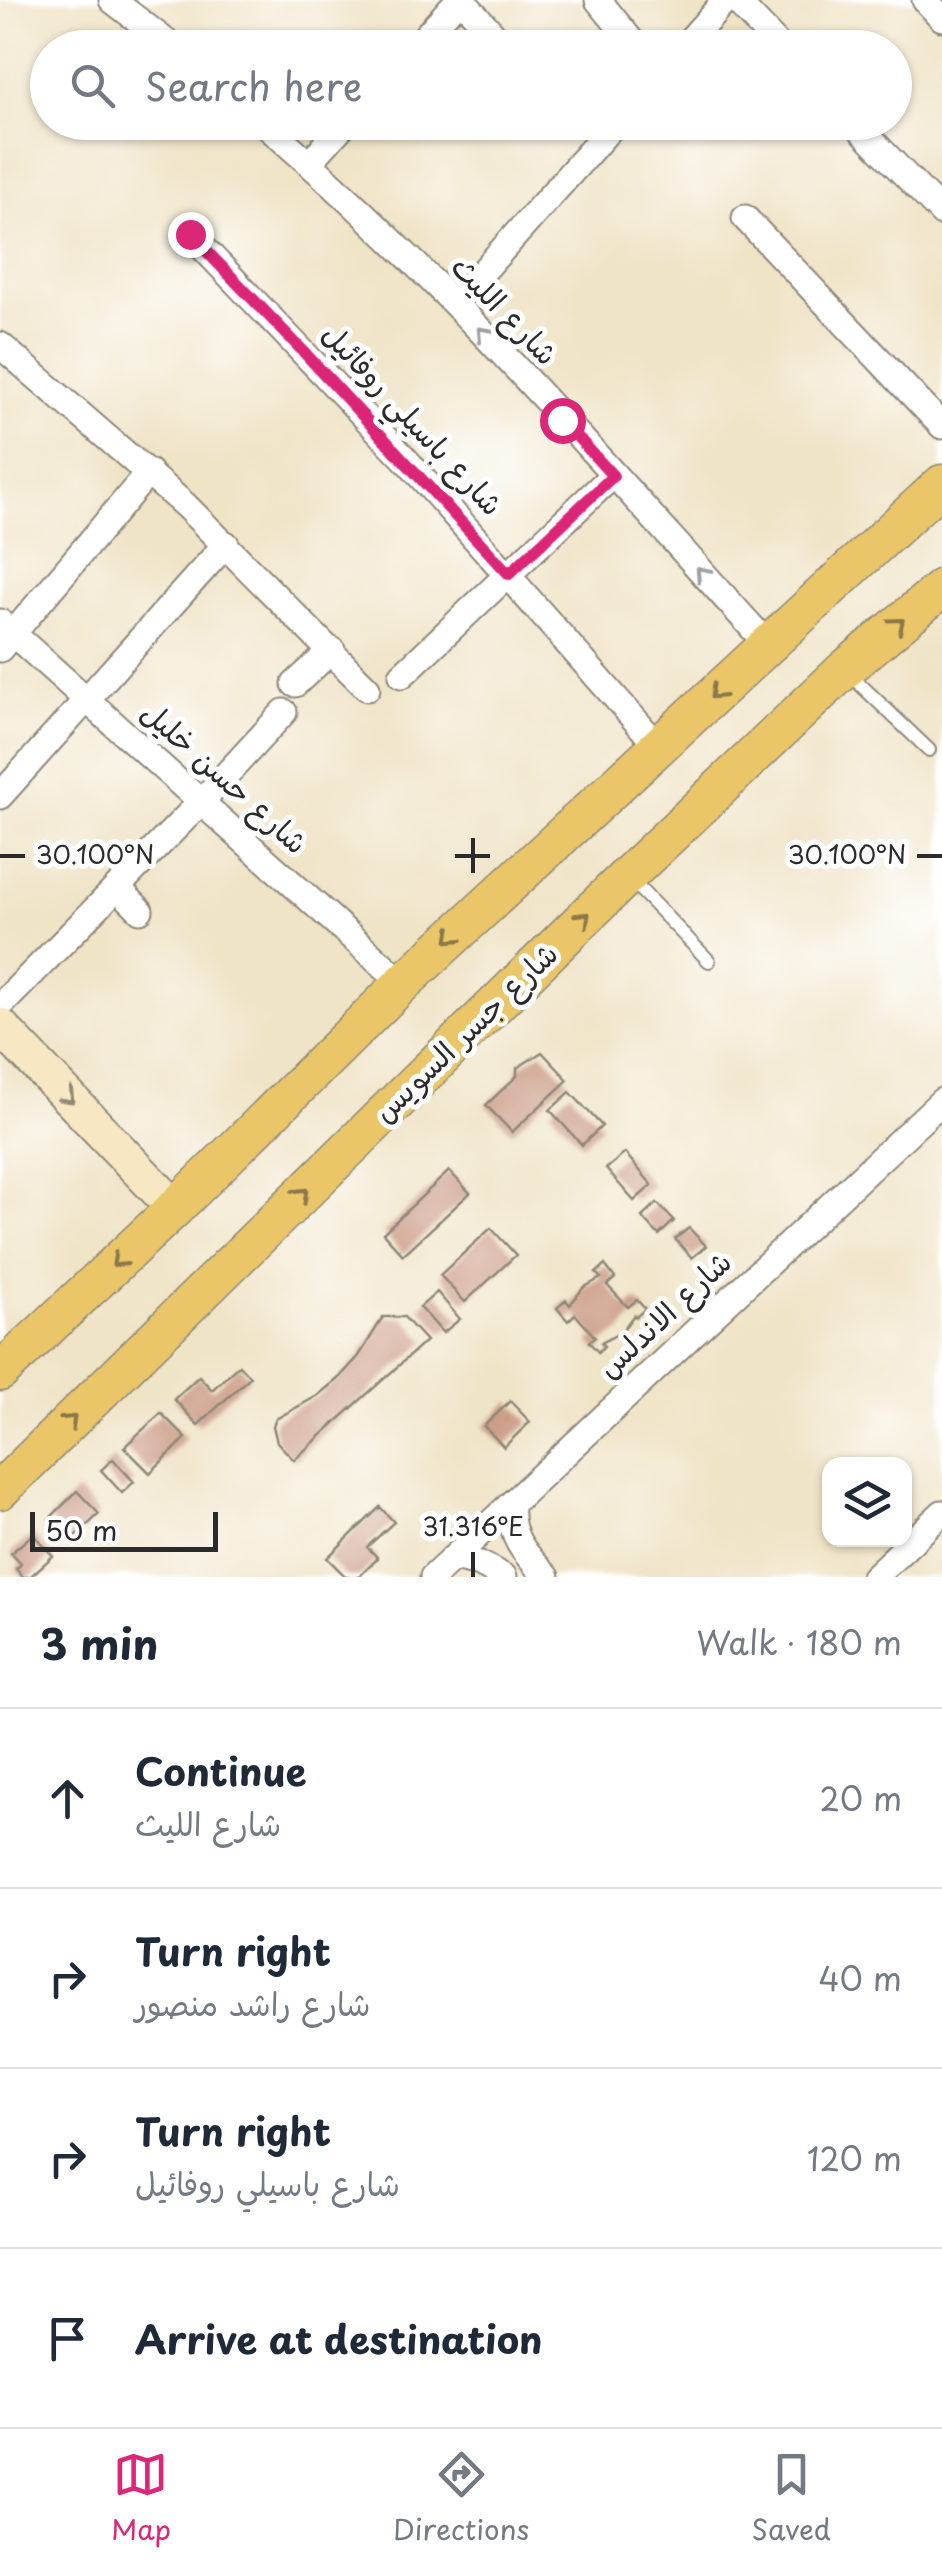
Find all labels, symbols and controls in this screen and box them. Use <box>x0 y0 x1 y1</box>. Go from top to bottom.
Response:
search box <box>30 30 912 140</box>
text: Search here <box>145 57 362 114</box>
icon: search <box>65 58 120 113</box>
route end <box>168 212 214 258</box>
street label: شارع الليث <box>441 244 570 375</box>
street label: شارع باسيلي روفائيل <box>308 312 515 529</box>
one-way arrow <box>477 326 495 345</box>
route start <box>540 398 586 444</box>
one-way arrow <box>696 566 714 585</box>
one-way arrow <box>887 618 905 636</box>
one-way arrow <box>709 681 728 699</box>
street label: شارع حسن خليل <box>132 689 319 864</box>
text: 30.100°N <box>36 835 154 873</box>
text: 30.100°N <box>788 835 906 873</box>
one-way arrow <box>572 911 590 929</box>
one-way arrow <box>445 925 464 943</box>
street label: شارع جسر السويس <box>362 931 568 1132</box>
one-way arrow <box>56 1085 74 1103</box>
one-way arrow <box>290 1188 308 1206</box>
street label: شارع الاندلس <box>586 1239 741 1388</box>
one-way arrow <box>111 1249 130 1267</box>
one-way arrow <box>58 1415 76 1433</box>
map controls <box>822 1457 912 1547</box>
button: layers <box>822 1457 912 1547</box>
scale bar <box>30 1507 218 1552</box>
text: 31.316°E <box>422 1507 524 1545</box>
text: 50 m <box>45 1508 118 1551</box>
text: 3 min <box>40 1611 158 1674</box>
text: Walk · 180 m <box>696 1618 902 1666</box>
text: Continue <box>135 1742 306 1799</box>
icon: ahead <box>40 1771 95 1826</box>
text: 20 m <box>820 1774 902 1822</box>
text: شارع الليث <box>135 1799 281 1847</box>
text: Turn right <box>135 1922 331 1979</box>
icon: right <box>40 1951 95 2006</box>
text: 40 m <box>818 1954 902 2002</box>
text: شارع راشد منصور <box>135 1979 371 2027</box>
text: Turn right <box>135 2102 331 2159</box>
icon: right <box>40 2131 95 2186</box>
text: 120 m <box>807 2134 902 2182</box>
text: شارع باسيلي روفائيل <box>135 2159 400 2207</box>
text: Arrive at destination <box>135 2310 543 2367</box>
icon: arrive <box>40 2311 95 2366</box>
tab: Map <box>111 2447 171 2550</box>
tab: Directions <box>393 2447 529 2550</box>
tab: Saved <box>751 2447 831 2550</box>

